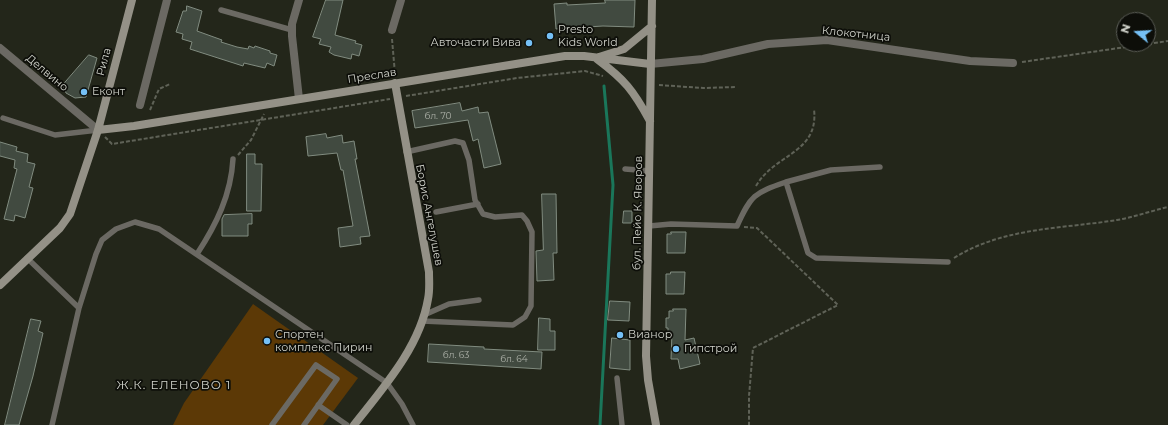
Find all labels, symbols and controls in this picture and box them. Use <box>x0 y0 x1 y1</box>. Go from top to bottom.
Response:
north arrow <box>1116 12 1156 52</box>
text: N <box>1118 22 1134 35</box>
place label: Presto Kids World <box>558 23 618 49</box>
street label: Клокотница <box>821 24 891 44</box>
marker: Presto Kids World <box>545 31 555 41</box>
place label: Авточасти Вива <box>431 36 521 50</box>
marker: Авточасти Вива <box>524 38 534 48</box>
street label: Рила <box>94 47 114 77</box>
street label: Делвино <box>23 52 71 94</box>
street label: Преслав <box>347 66 397 86</box>
place label: Еконт <box>92 85 125 99</box>
marker: Еконт <box>79 87 89 97</box>
house number: бл. 70 <box>425 111 451 121</box>
street label: бул. Пейо К. Яворов <box>630 156 646 270</box>
street label: Борис Ангелушев <box>413 163 445 267</box>
place label: Спортен комплекс Пирин <box>275 328 373 354</box>
place label: Вианор <box>628 328 672 342</box>
marker: Вианор <box>615 330 625 340</box>
marker: Спортен комплекс Пирин <box>262 336 272 346</box>
place label: Гипстрой <box>684 342 737 356</box>
marker: Гипстрой <box>671 344 681 354</box>
house number: бл. 63 <box>443 350 469 360</box>
house number: бл. 64 <box>500 354 528 364</box>
district label: Ж.К. ЕЛЕНОВО 1 <box>117 378 231 392</box>

